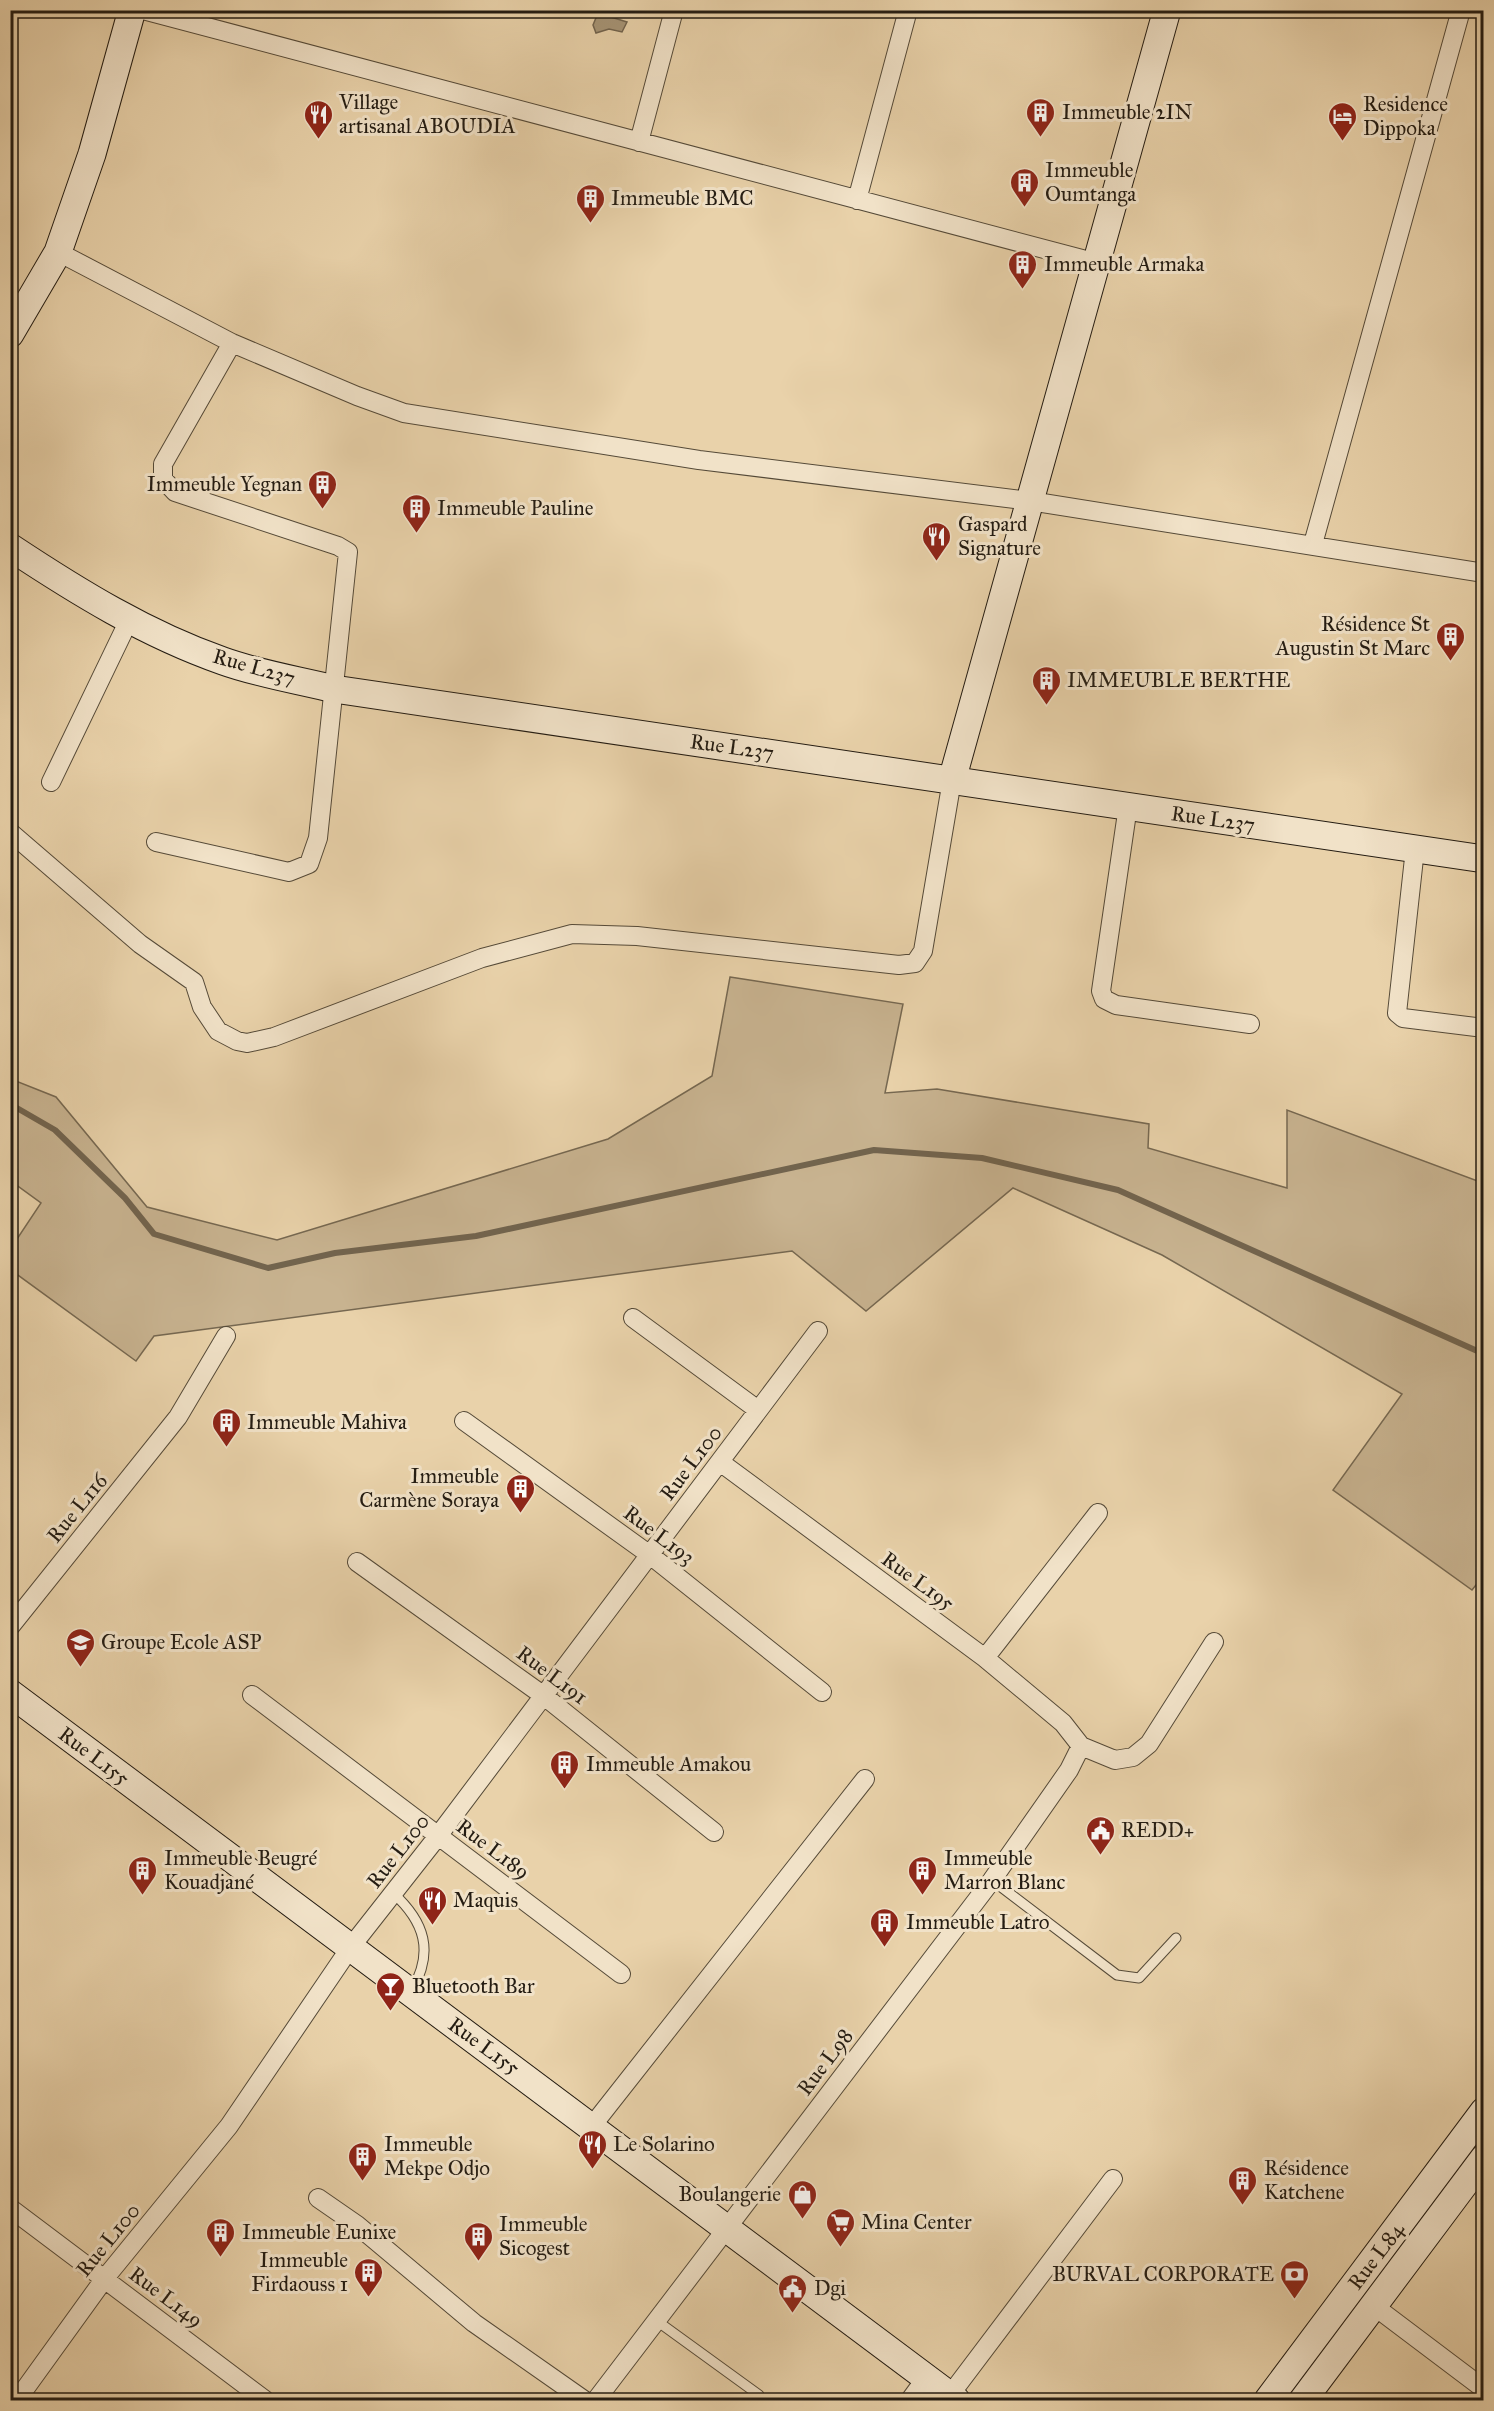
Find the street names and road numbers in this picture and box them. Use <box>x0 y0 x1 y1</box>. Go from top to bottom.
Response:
street label: Rue L237 <box>210 643 298 691</box>
street label: Rue L237 <box>688 728 776 766</box>
street label: Rue L237 <box>1169 800 1257 838</box>
street label: Rue L100 <box>654 1420 728 1506</box>
street label: Rue L116 <box>41 1467 114 1548</box>
street label: Rue L193 <box>618 1500 700 1570</box>
street label: Rue L195 <box>876 1546 960 1616</box>
street label: Rue L191 <box>511 1640 593 1710</box>
street label: Rue L155 <box>53 1721 135 1791</box>
street label: Rue L100 <box>361 1809 435 1893</box>
street label: Rue L189 <box>451 1813 535 1885</box>
street label: Rue L155 <box>443 2011 525 2081</box>
street label: Rue L98 <box>791 2023 859 2101</box>
street label: Rue L100 <box>70 2198 146 2282</box>
street label: Rue L84 <box>1342 2216 1410 2295</box>
street label: Rue L149 <box>124 2261 208 2333</box>

